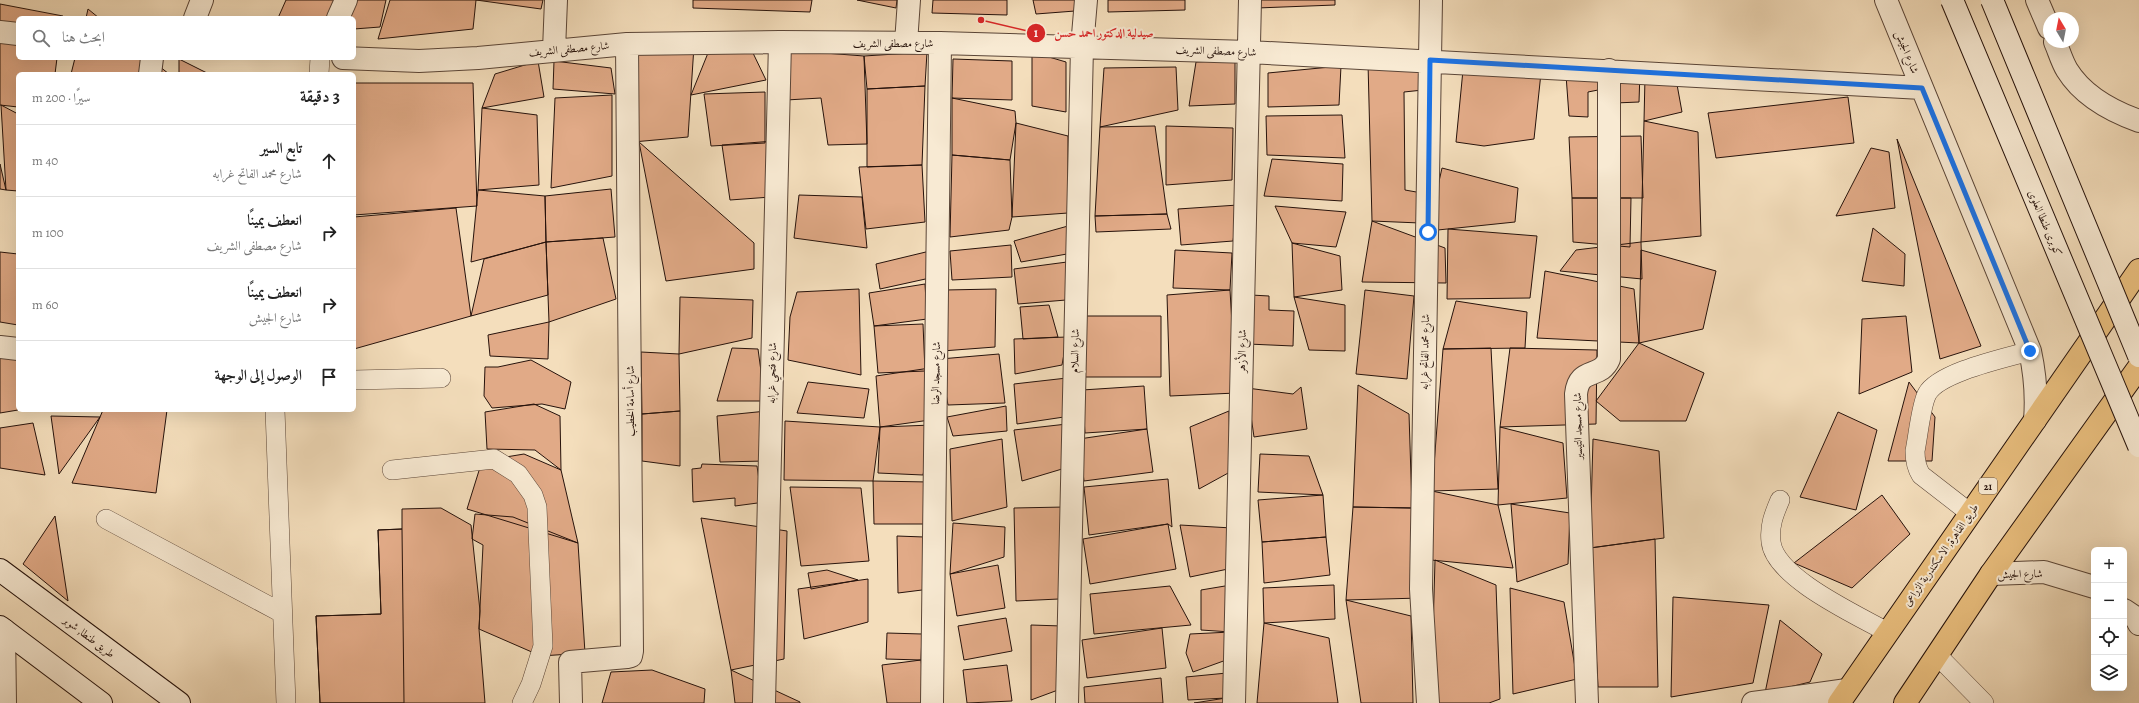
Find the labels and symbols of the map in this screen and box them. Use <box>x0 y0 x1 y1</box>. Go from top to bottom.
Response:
north arrow <box>2043 12 2079 48</box>
callout: صيدلية الدكتور احمد حسن <box>1026 21 1162 45</box>
text: 1 <box>1034 25 1039 41</box>
text: صيدلية الدكتور احمد حسن <box>1054 25 1154 41</box>
street label: شارع الجيش <box>1890 28 1922 76</box>
street label: شارع مصطفى الشريف <box>853 36 933 53</box>
street label: شارع مصطفى الشريف <box>528 38 610 62</box>
street label: شارع مصطفى الشريف <box>1175 42 1257 62</box>
street label: كوبرى طنطا العلوى <box>2024 188 2066 258</box>
route start <box>1419 223 1437 241</box>
street label: شارع محمد الفاتح غرابه <box>1417 314 1435 390</box>
street label: شارع السلام <box>1067 329 1085 373</box>
street label: شارع الأزهر <box>1233 329 1252 374</box>
street label: شارع مسجد الرضا <box>928 341 946 405</box>
street label: شارع فتحي غرابه <box>764 342 783 404</box>
route end <box>2021 342 2039 360</box>
street label: شارع أسامة الخطيب <box>622 365 640 437</box>
street label: شارع مسجد التيسير <box>1570 392 1588 461</box>
road number: 21 <box>1979 478 1997 494</box>
street label: طريق القاهرة, الاسكندرية الزراعى <box>1900 501 1982 609</box>
street label: شارع الجيش <box>1997 566 2043 584</box>
street label: طريق طنطا, شوبر <box>59 612 118 661</box>

